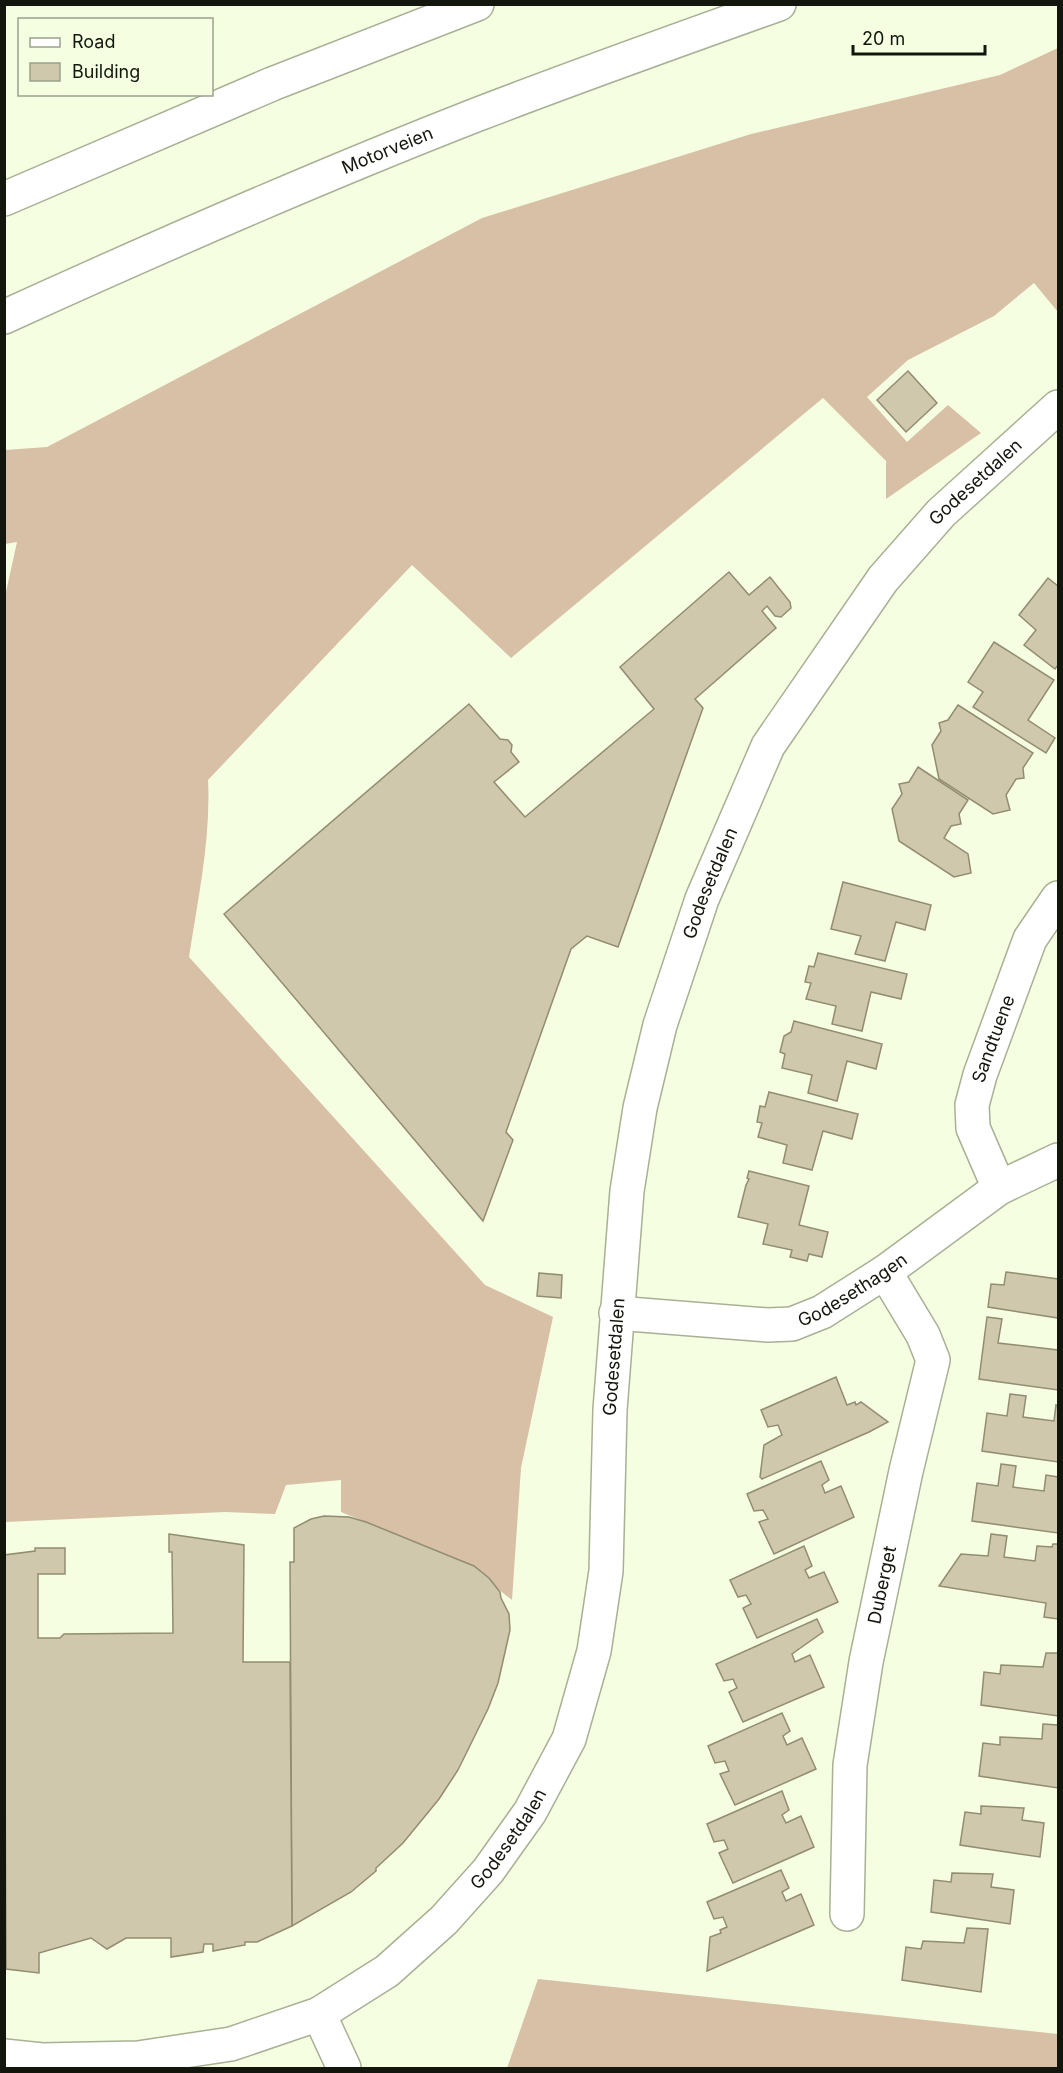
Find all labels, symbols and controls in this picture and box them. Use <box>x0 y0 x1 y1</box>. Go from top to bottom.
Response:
legend <box>18 18 213 96</box>
scale bar <box>853 18 985 56</box>
text: 20 m <box>862 28 905 49</box>
text: Road <box>72 31 115 52</box>
text: Building <box>72 61 140 82</box>
street label: Motorveien <box>339 122 436 178</box>
street label: Godesetdalen <box>924 434 1026 529</box>
street label: Godesetdalen <box>678 824 742 942</box>
street label: Sandtuene <box>967 992 1019 1085</box>
street label: Godesethagen <box>795 1248 911 1331</box>
street label: Godesetdalen <box>599 1297 629 1416</box>
street label: Duberget <box>863 1544 900 1626</box>
street label: Godesetdalen <box>466 1785 550 1893</box>

